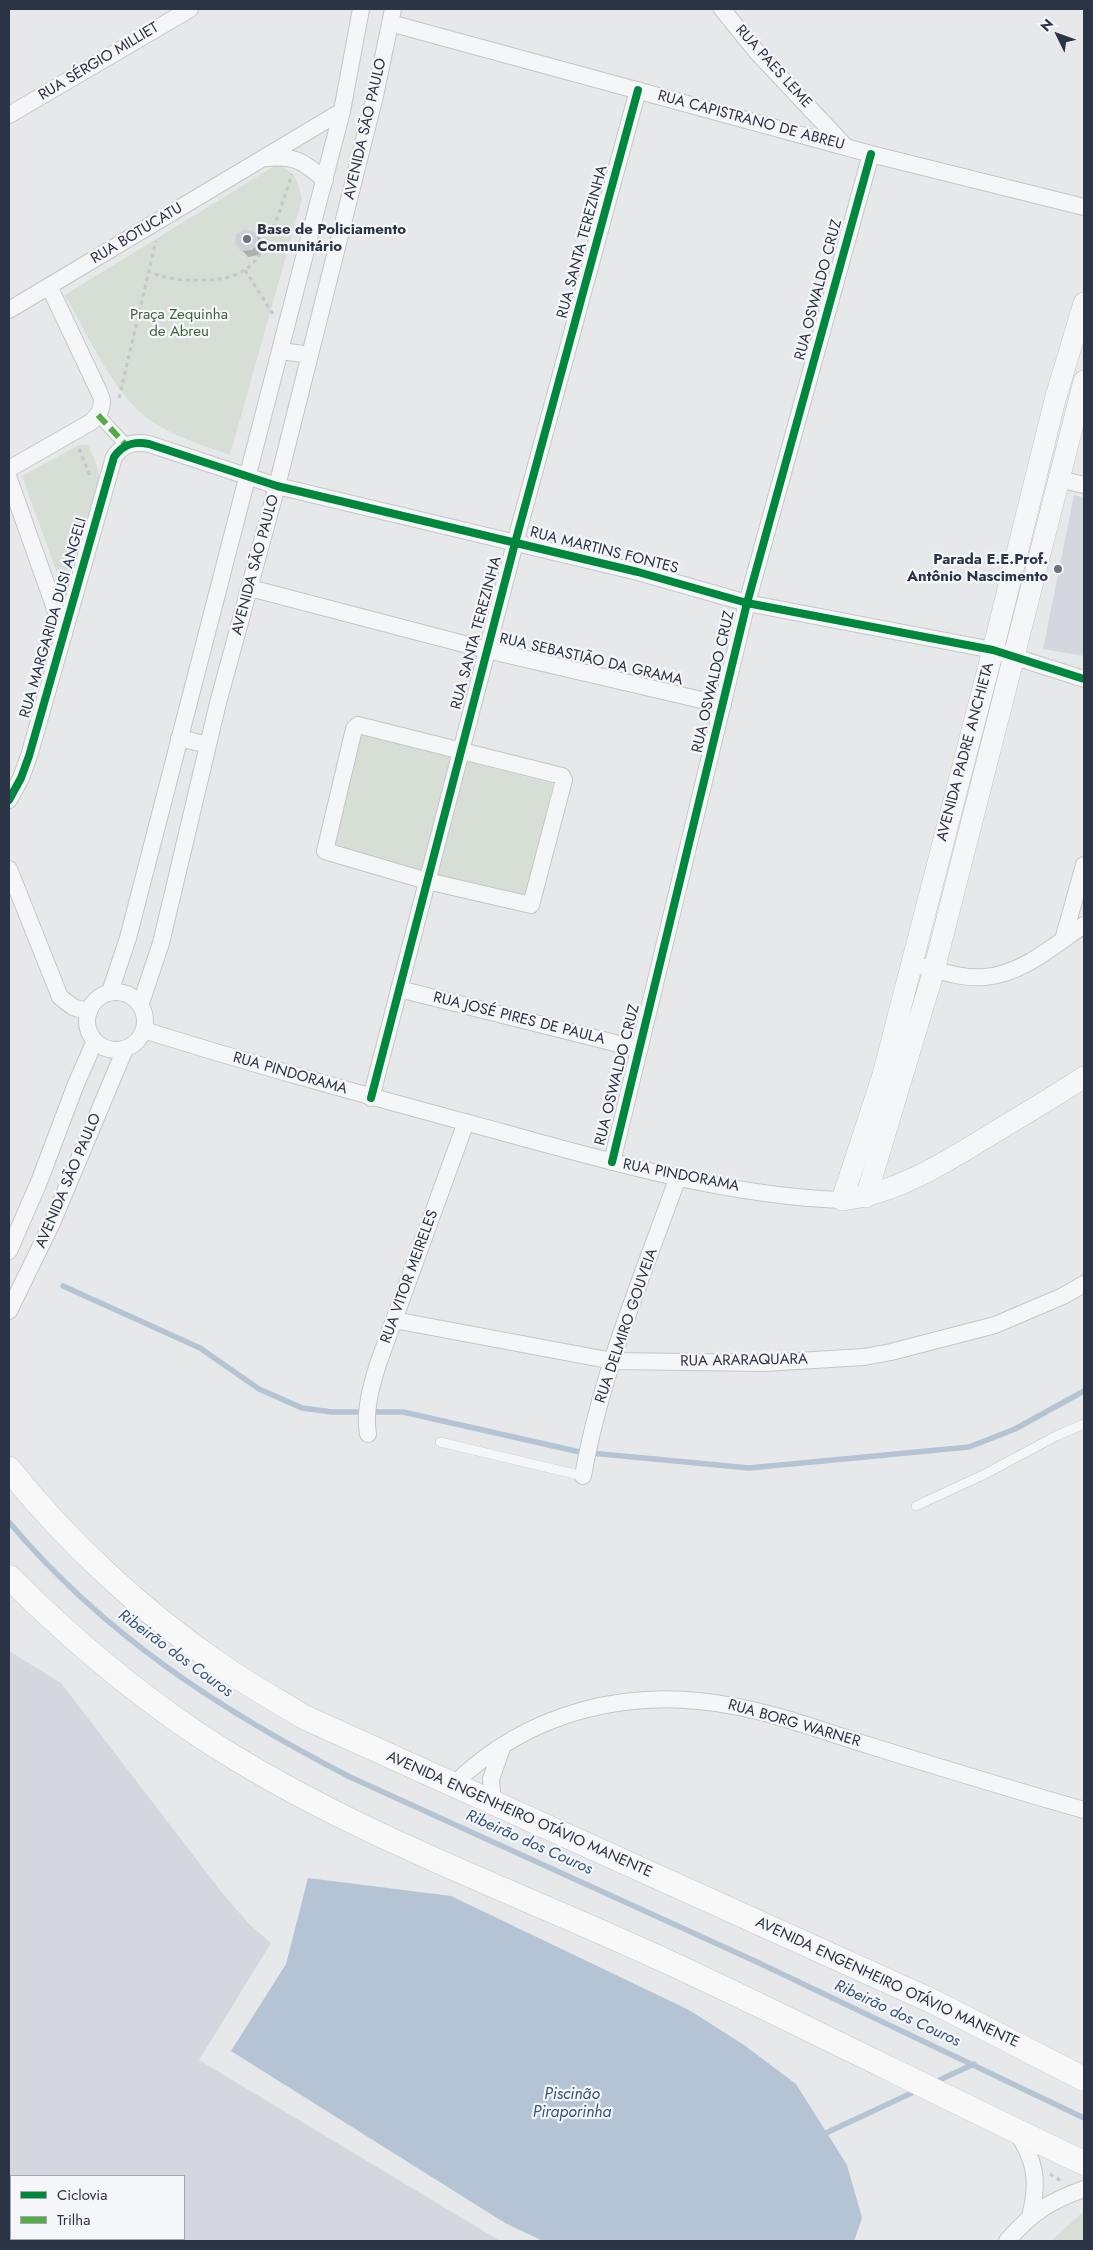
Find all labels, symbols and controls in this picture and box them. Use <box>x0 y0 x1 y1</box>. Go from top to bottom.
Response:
north arrow <box>1033 10 1083 60</box>
text: N <box>1036 14 1058 36</box>
street label: RUA SÉRGIO MILLIET <box>36 19 162 105</box>
street label: RUA PAES LEME <box>731 22 815 112</box>
street label: AVENIDA SÃO PAULO <box>341 57 391 201</box>
street label: RUA CAPISTRANO DE ABREU <box>656 87 846 155</box>
street label: RUA SANTA TEREZINHA <box>554 163 612 321</box>
street label: RUA BOTUCATU <box>88 200 186 268</box>
street label: RUA OSWALDO CRUZ <box>792 218 846 362</box>
place label: Base de Policiamento Comunitário <box>257 221 406 256</box>
marker: Base de Policiamento Comunitário <box>241 233 253 245</box>
park label: Praça Zequinha de Abreu <box>130 306 228 341</box>
street label: AVENIDA SÃO PAULO <box>229 493 283 637</box>
street label: RUA MARGARIDA DUSI ANGELI <box>17 516 91 720</box>
street label: RUA MARTINS FONTES <box>528 524 680 578</box>
place label: Parada E.E.Prof. Antônio Nascimento <box>907 551 1048 586</box>
street label: RUA SANTA TEREZINHA <box>448 554 506 712</box>
marker: Parada E.E.Prof. Antônio Nascimento <box>1052 563 1064 575</box>
street label: RUA OSWALDO CRUZ <box>689 609 739 755</box>
street label: RUA SEBASTIÃO DA GRAMA <box>498 630 684 690</box>
street label: AVENIDA PADRE ANCHIETA <box>933 661 999 843</box>
street label: RUA JOSÉ PIRES DE PAULA <box>431 989 607 1049</box>
street label: RUA OSWALDO CRUZ <box>592 1002 644 1148</box>
street label: RUA PINDORAMA <box>231 1049 349 1099</box>
street label: AVENIDA SÃO PAULO <box>32 1111 106 1251</box>
street label: RUA PINDORAMA <box>621 1156 741 1196</box>
street label: RUA VITOR MEIRELES <box>377 1208 443 1346</box>
street label: RUA DELMIRO GOUVEIA <box>592 1246 662 1406</box>
street label: RUA ARARAQUARA <box>680 1351 808 1371</box>
water label: Ribeirão dos Couros <box>114 1606 236 1702</box>
street label: RUA BORG WARNER <box>726 1696 862 1752</box>
street label: AVENIDA ENGENHEIRO OTÁVIO MANENTE <box>383 1748 655 1882</box>
water label: Ribeirão dos Couros <box>463 1806 595 1880</box>
street label: AVENIDA ENGENHEIRO OTÁVIO MANENTE <box>752 1914 1022 2052</box>
water label: Ribeirão dos Couros <box>831 1976 963 2052</box>
water label: Piscinão Piraporinha <box>533 2085 611 2123</box>
legend <box>10 2175 185 2240</box>
text: Ciclovia <box>57 2184 107 2206</box>
text: Trilha <box>57 2209 90 2231</box>

